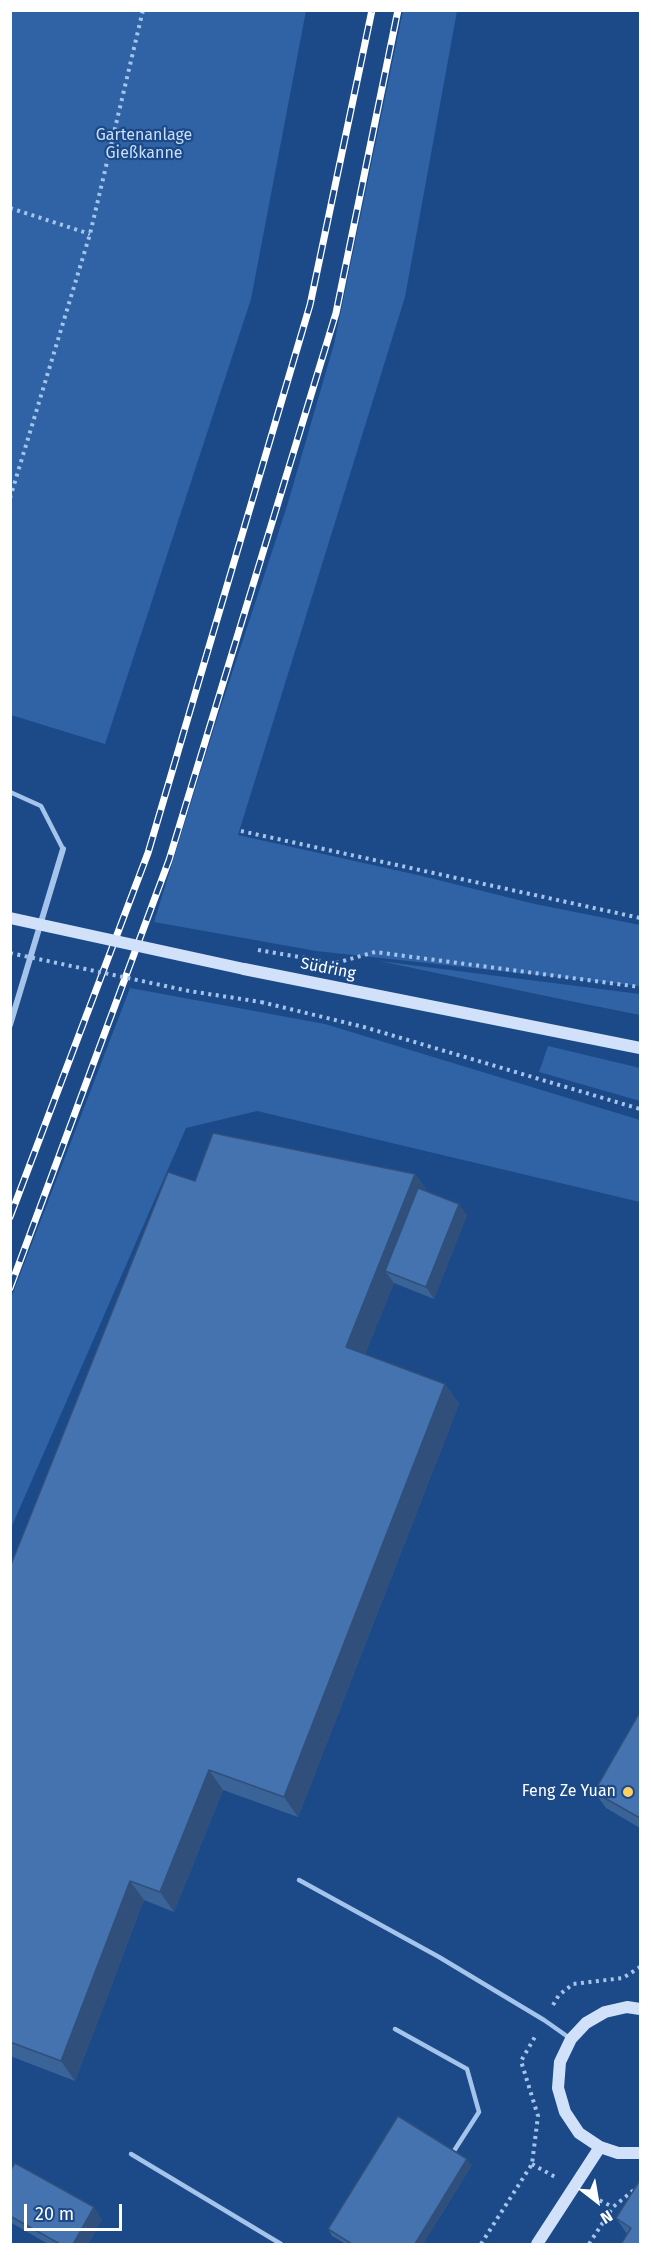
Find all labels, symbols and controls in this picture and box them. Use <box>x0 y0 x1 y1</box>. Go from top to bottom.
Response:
park label: Gartenanlage Gießkanne <box>96 126 192 164</box>
street label: Südring <box>299 954 357 984</box>
place label: Feng Ze Yuan <box>522 1782 616 1802</box>
marker: Feng Ze Yuan <box>621 1785 635 1799</box>
north arrow <box>567 2171 627 2231</box>
scale bar <box>27 2192 124 2230</box>
text: 20 m <box>35 2203 74 2225</box>
text: N <box>597 2206 616 2228</box>

